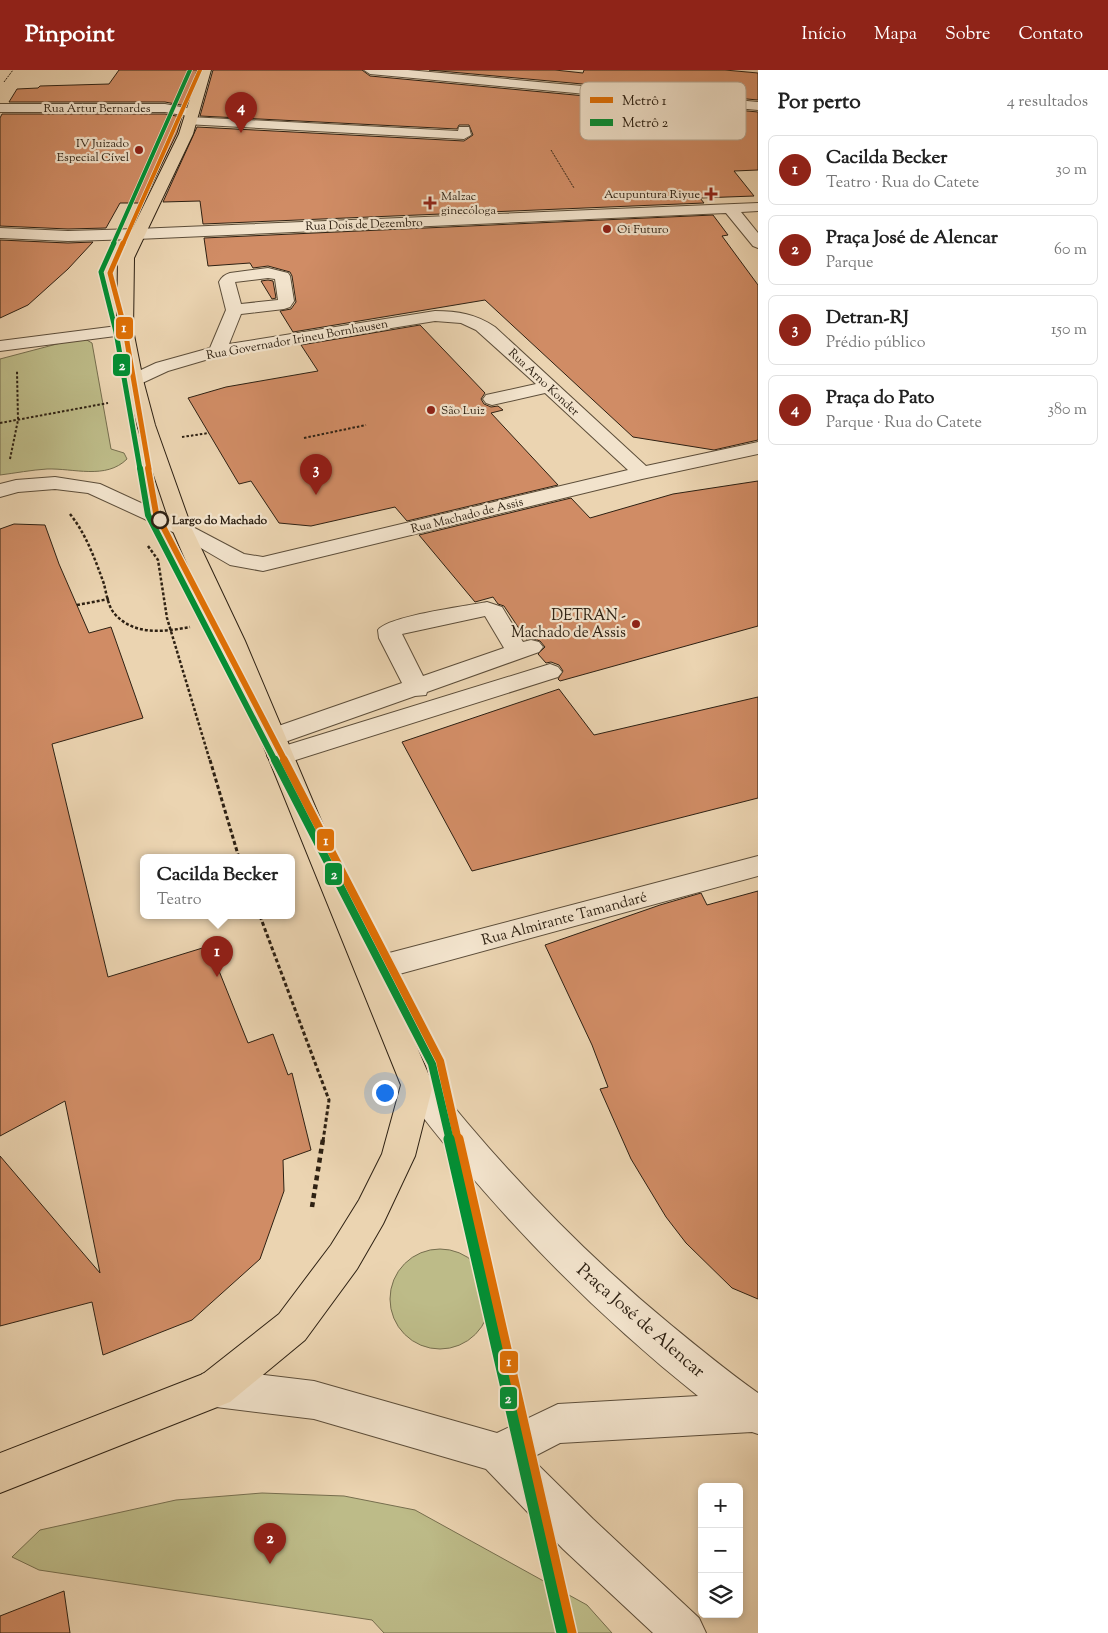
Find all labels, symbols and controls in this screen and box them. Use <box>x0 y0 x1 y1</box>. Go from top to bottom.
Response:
text: Pinpoint <box>25 18 114 52</box>
text: Início <box>801 22 846 48</box>
text: Mapa <box>874 22 917 48</box>
text: Sobre <box>945 22 990 48</box>
text: Contato <box>1018 22 1083 48</box>
legend <box>580 82 746 140</box>
text: Por perto <box>778 88 861 118</box>
text: 4 resultados <box>1007 91 1088 114</box>
pin: 4 <box>225 92 257 133</box>
text: Metrô 1 <box>622 92 667 112</box>
street label: Rua Artur Bernardes <box>44 100 151 118</box>
text: Metrô 2 <box>622 114 669 134</box>
place label: IV Juizado Especial Cível <box>57 135 130 167</box>
marker: IV Juizado Especial Cível <box>133 144 145 156</box>
text: Cacilda Becker <box>826 145 947 172</box>
text: 1 <box>792 159 798 182</box>
text: 30 m <box>1056 159 1087 182</box>
text: Teatro · Rua do Catete <box>826 172 979 195</box>
place label: Acupuntura Riyue <box>604 186 700 204</box>
marker: Acupuntura Riyue <box>704 187 718 201</box>
place label: Malzac ginecóloga <box>441 188 496 220</box>
marker: Malzac ginecóloga <box>423 196 437 210</box>
street label: Rua Dois de Dezembro <box>305 214 423 236</box>
place label: Oi Futuro <box>617 221 669 239</box>
marker: Oi Futuro <box>601 223 613 235</box>
text: Praça José de Alencar <box>826 225 998 252</box>
text: 2 <box>791 239 799 262</box>
text: 60 m <box>1054 239 1087 262</box>
text: Parque <box>826 252 873 275</box>
text: Detran-RJ <box>826 305 909 332</box>
street label: Rua Governador Irineu Bornhausen <box>205 315 390 365</box>
line badge: 1 <box>115 316 134 340</box>
text: 1 <box>122 319 127 339</box>
text: 3 <box>792 319 798 342</box>
text: 150 m <box>1051 319 1087 342</box>
text: Prédio público <box>826 332 925 355</box>
street label: Rua Arno Konder <box>504 345 583 421</box>
line badge: 2 <box>112 353 131 377</box>
text: 2 <box>119 357 126 377</box>
text: Praça do Pato <box>826 385 934 412</box>
text: 4 <box>791 399 799 422</box>
text: 380 m <box>1047 399 1087 422</box>
place label: São Luiz <box>441 402 485 420</box>
marker: São Luiz <box>425 404 437 416</box>
text: Parque · Rua do Catete <box>826 412 982 435</box>
pin: 3 <box>300 454 332 495</box>
street label: Rua Machado de Assis <box>409 493 526 539</box>
marker: Largo do Machado <box>151 511 169 529</box>
place label: Largo do Machado <box>171 512 268 530</box>
place label: DETRAN - Machado de Assis <box>511 606 626 644</box>
marker: DETRAN - Machado de Assis <box>630 618 642 630</box>
line badge: 1 <box>316 828 335 852</box>
text: 1 <box>324 832 329 852</box>
popup <box>140 854 295 919</box>
text: Cacilda Becker <box>157 862 278 889</box>
line badge: 2 <box>324 862 343 886</box>
text: 2 <box>331 866 338 886</box>
street label: Rua Almirante Tamandaré <box>479 887 649 952</box>
text: Teatro <box>157 889 202 912</box>
pin: 1 <box>201 936 233 977</box>
your location <box>372 1080 398 1106</box>
street label: Praça José de Alencar <box>570 1258 710 1385</box>
line badge: 1 <box>499 1350 519 1374</box>
text: 1 <box>507 1353 512 1373</box>
line badge: 2 <box>499 1386 518 1410</box>
text: 2 <box>505 1390 512 1410</box>
map controls <box>698 1483 743 1618</box>
button: + <box>698 1483 743 1528</box>
pin: 2 <box>254 1523 286 1564</box>
button: − <box>698 1528 743 1573</box>
button: layers <box>698 1573 743 1618</box>

